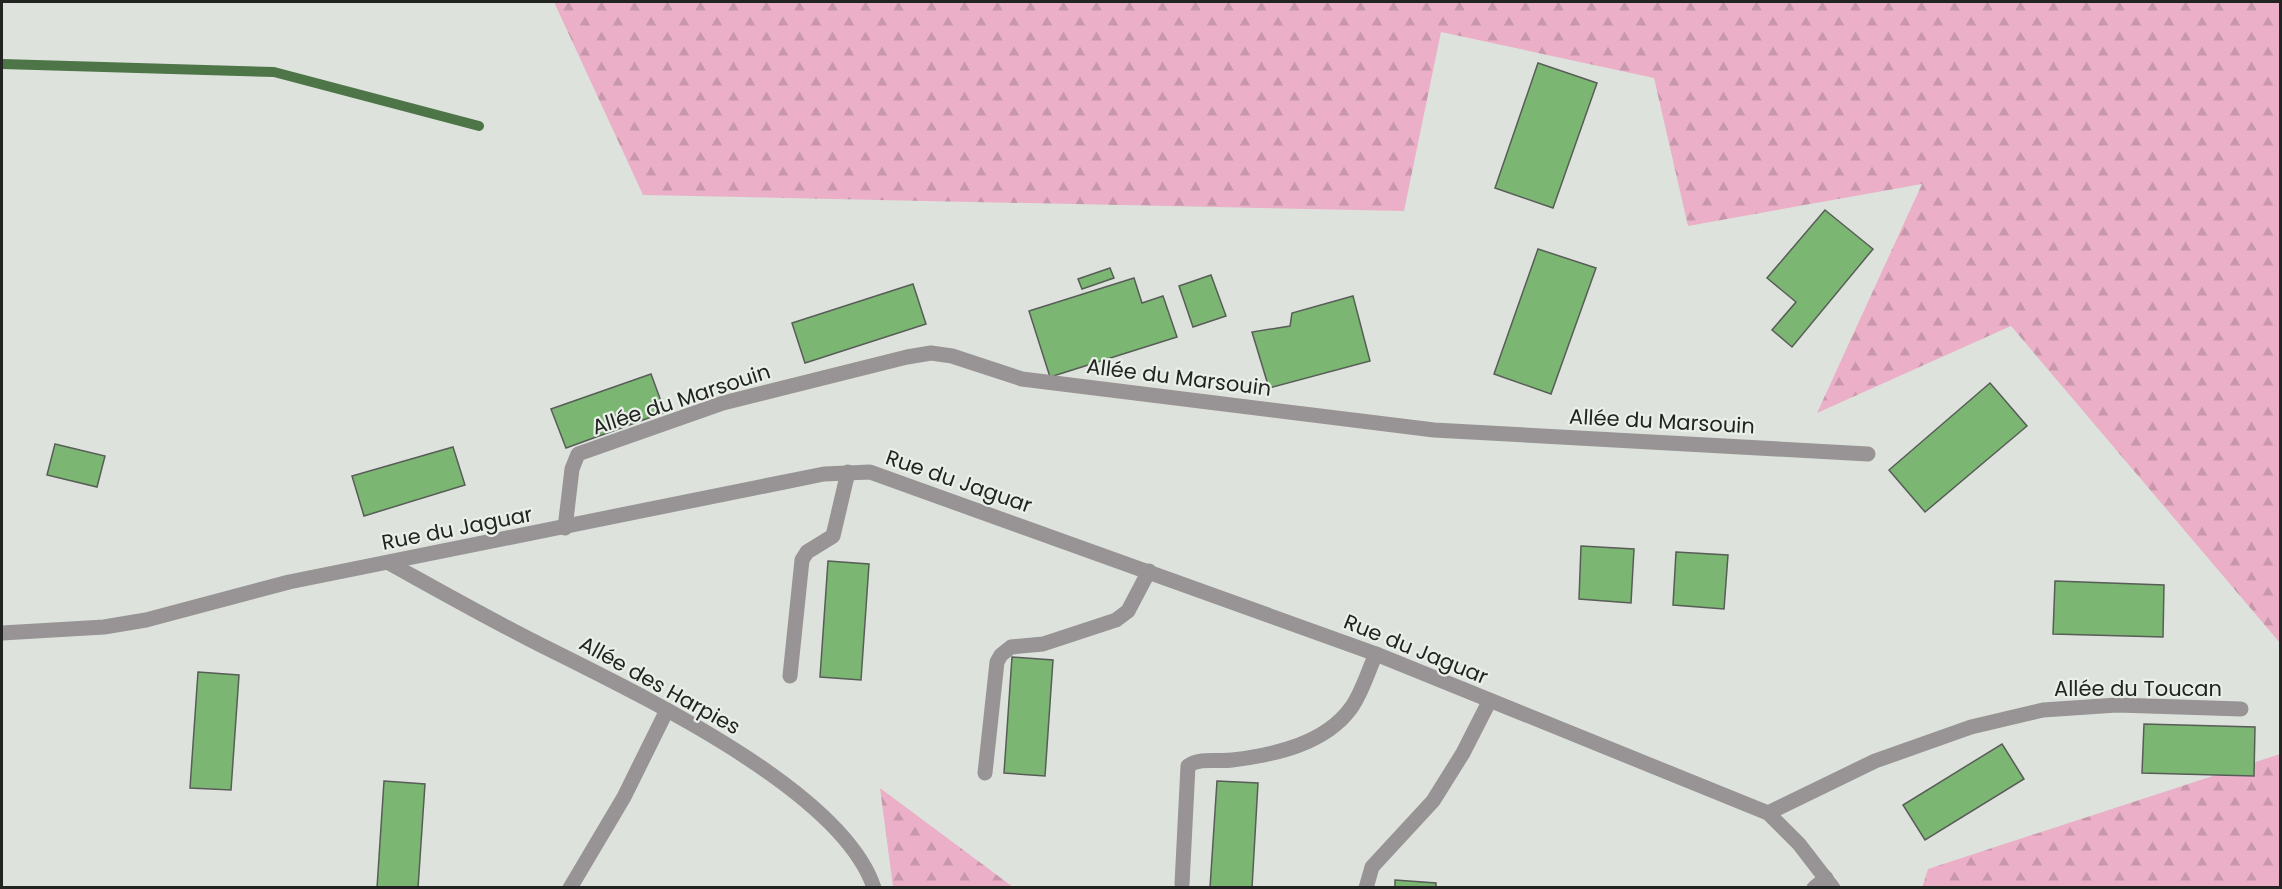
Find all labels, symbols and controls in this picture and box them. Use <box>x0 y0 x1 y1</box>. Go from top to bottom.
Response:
street label: Allée du Marsouin <box>1085 351 1273 403</box>
street label: Allée du Marsouin <box>588 356 774 442</box>
street label: Allée du Marsouin <box>1568 402 1756 440</box>
street label: Rue du Jaguar <box>882 442 1036 520</box>
street label: Rue du Jaguar <box>379 499 535 557</box>
street label: Rue du Jaguar <box>1340 607 1493 691</box>
street label: Allée des Harpies <box>574 629 746 741</box>
street label: Allée du Toucan <box>2054 674 2222 703</box>

